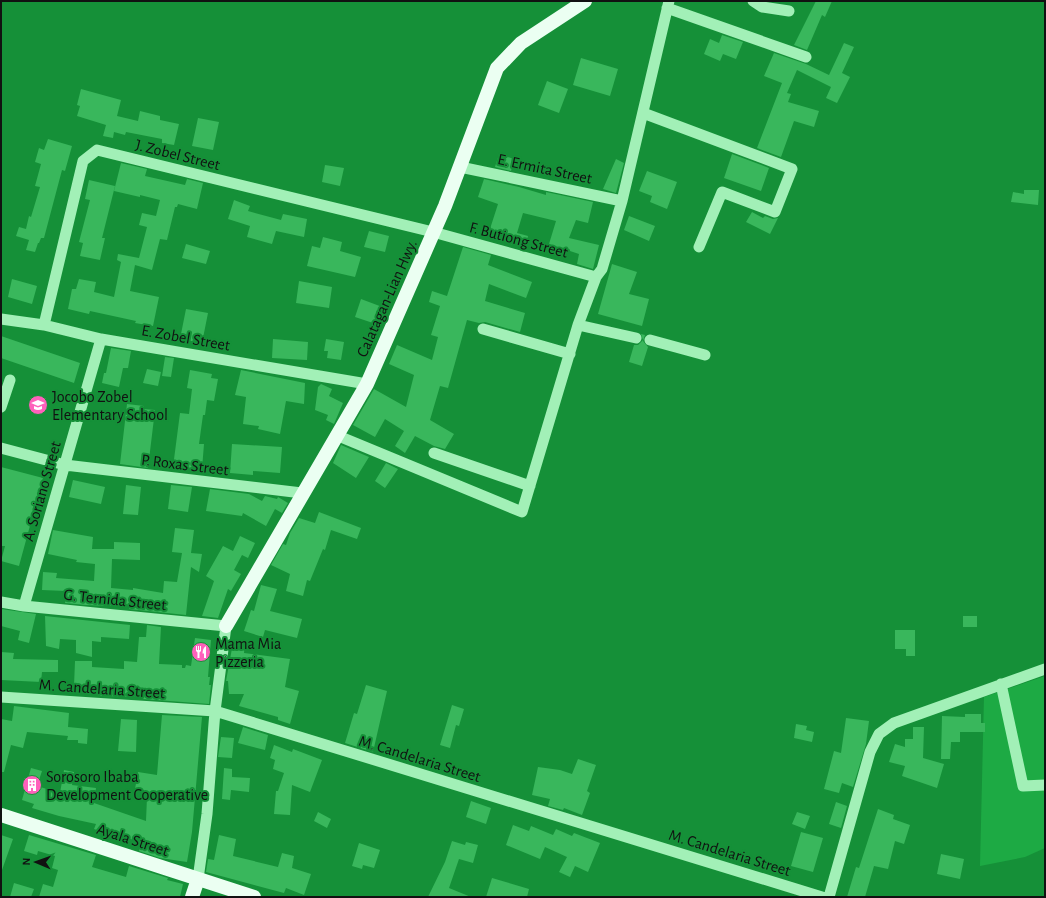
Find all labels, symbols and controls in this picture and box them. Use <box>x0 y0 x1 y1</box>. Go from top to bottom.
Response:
street label: J. Zobel Street <box>134 137 222 173</box>
street label: E. Ermita Street <box>496 151 594 187</box>
street label: F. Butiong Street <box>468 219 570 261</box>
street label: Calatagan-Lian Hwy. <box>354 237 421 360</box>
street label: E. Zobel Street <box>140 322 231 354</box>
place label: Jocobo Zobel Elementary School <box>52 389 168 424</box>
school or university icon: Jocobo Zobel Elementary School <box>27 394 49 416</box>
street label: A. Soriano Street <box>20 439 64 543</box>
street label: P. Roxas Street <box>140 452 229 478</box>
street label: G. Ternida Street <box>63 587 167 613</box>
place label: Mama Mia Pizzeria <box>215 636 281 670</box>
restaurant icon: Mama Mia Pizzeria <box>190 641 212 663</box>
street label: M. Candelaria Street <box>38 677 165 701</box>
street label: M. Candelaria Street <box>357 733 482 785</box>
place label: Sorosoro Ibaba Development Cooperative <box>46 769 208 803</box>
building icon: Sorosoro Ibaba Development Cooperative <box>21 774 43 796</box>
street label: Ayala Street <box>94 821 171 860</box>
street label: M. Candelaria Street <box>667 827 792 879</box>
north arrow <box>16 842 56 882</box>
text: N <box>21 858 32 866</box>

